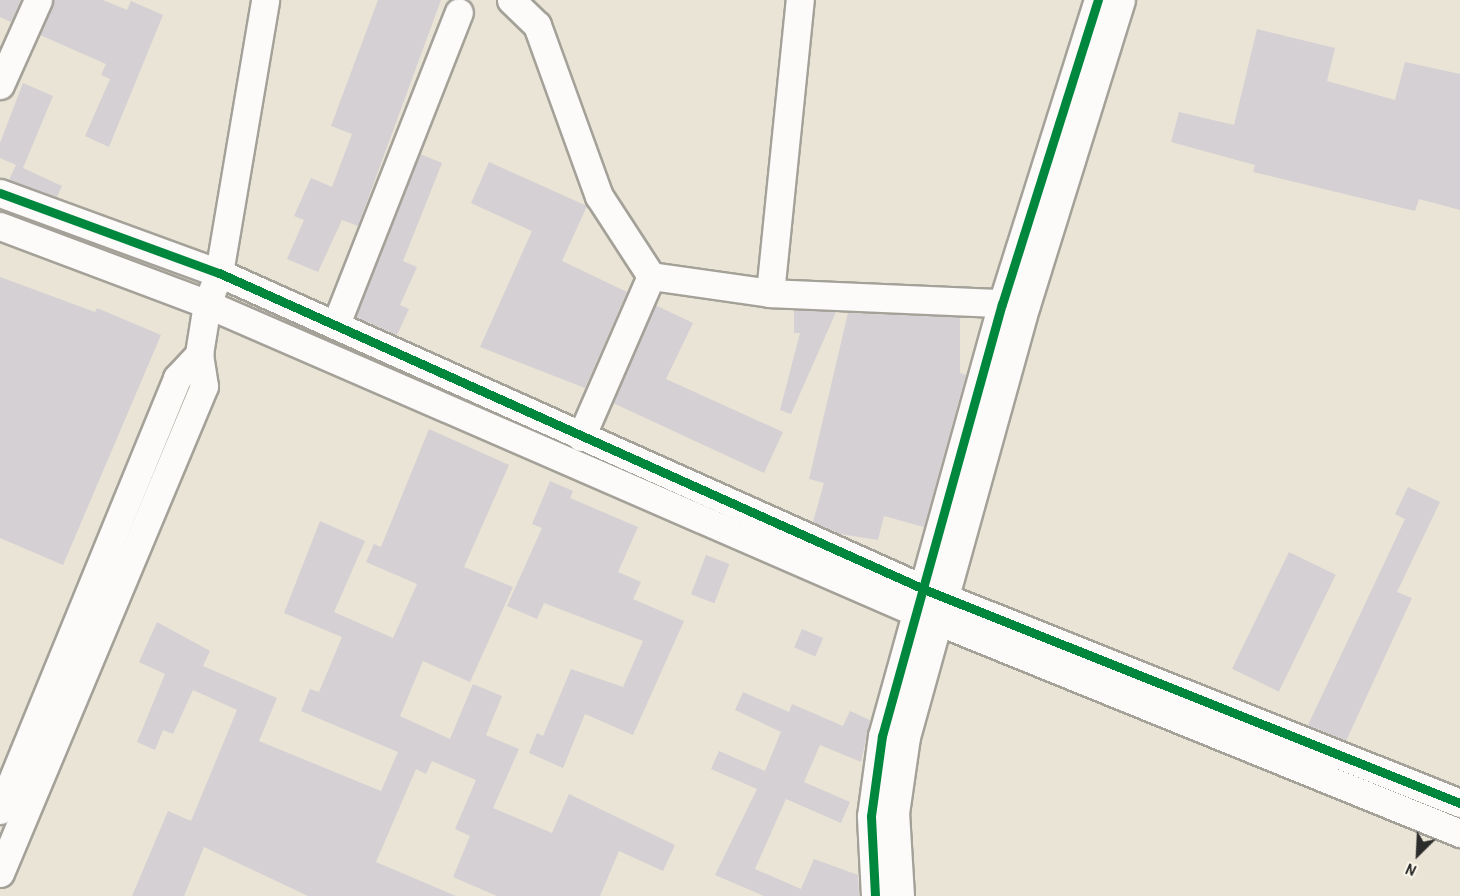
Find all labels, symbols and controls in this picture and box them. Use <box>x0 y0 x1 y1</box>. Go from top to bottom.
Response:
north arrow <box>1388 824 1448 884</box>
text: N <box>1402 859 1419 882</box>

